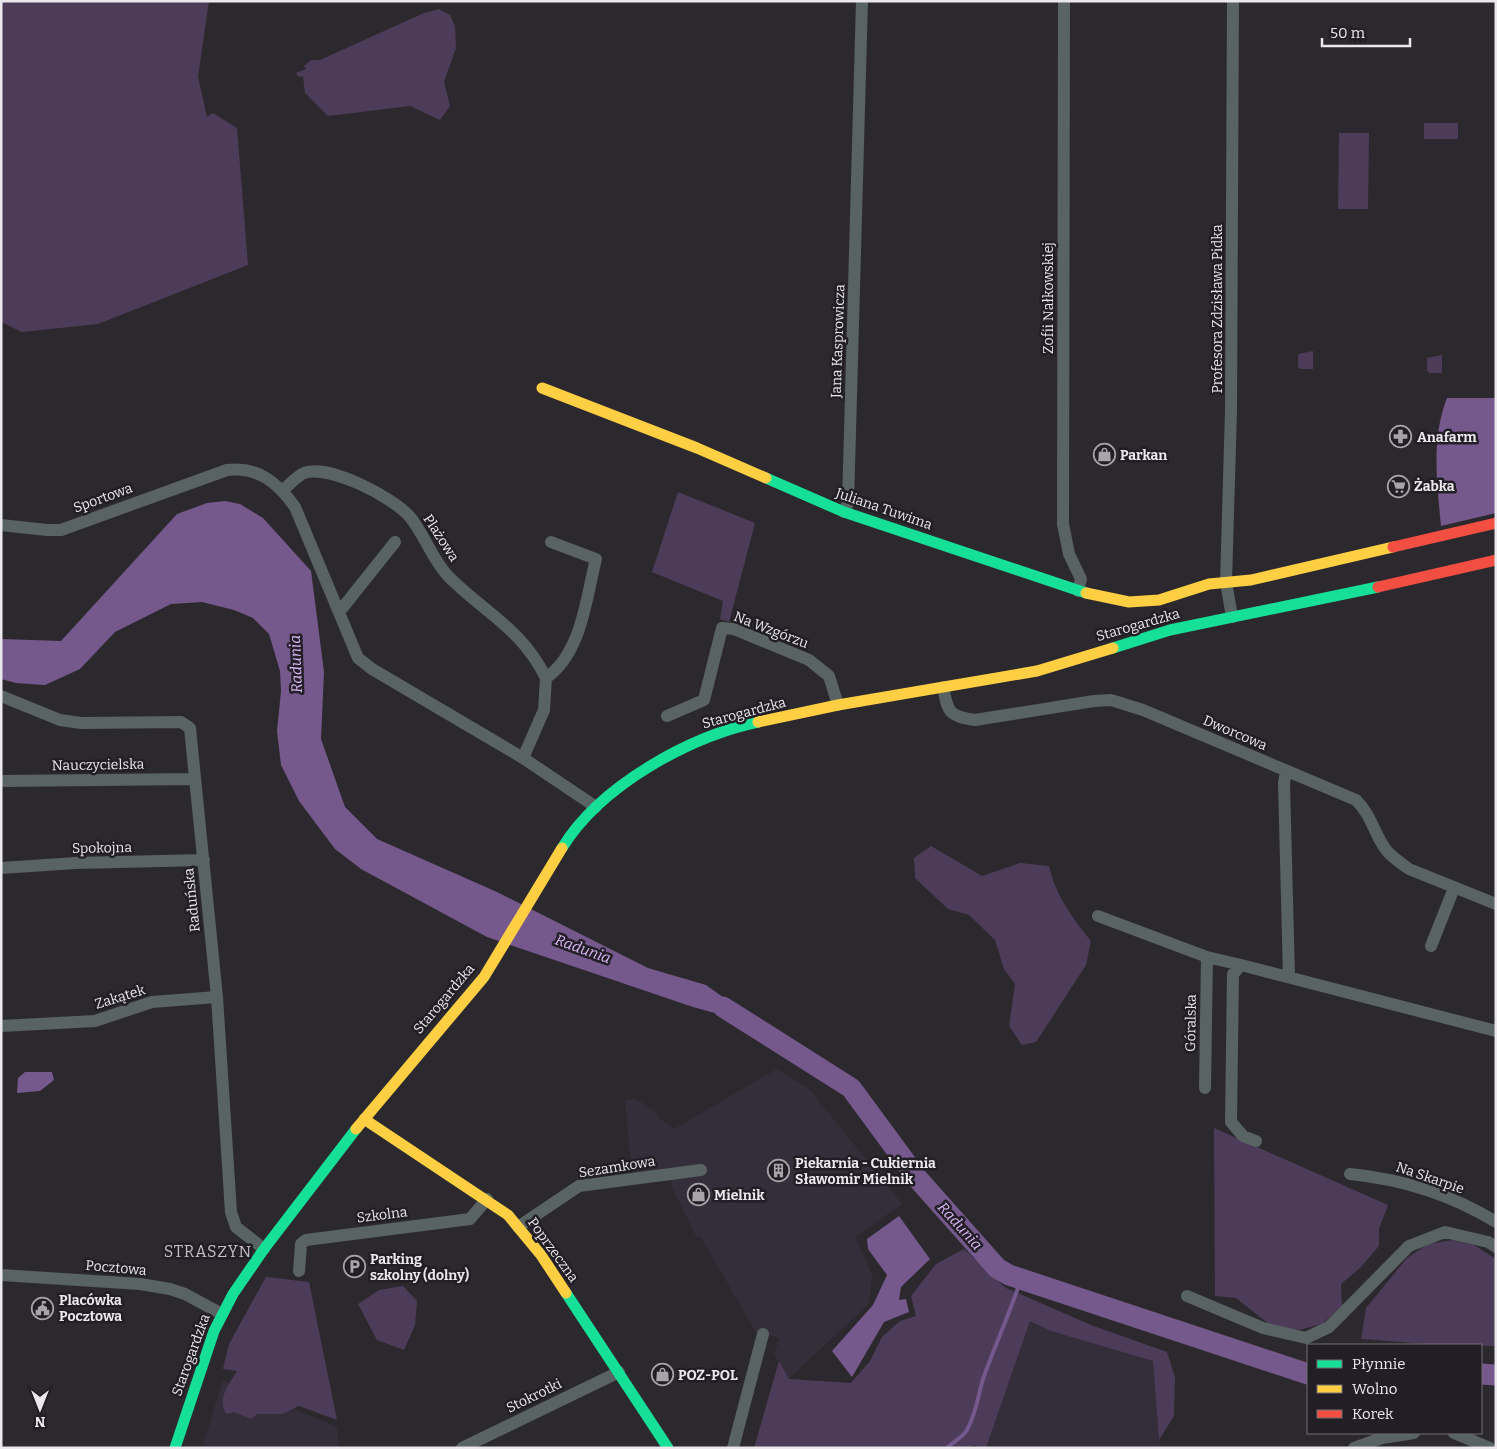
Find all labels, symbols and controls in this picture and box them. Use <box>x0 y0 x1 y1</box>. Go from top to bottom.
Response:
scale bar <box>1322 15 1410 47</box>
text: 50 m <box>1330 24 1366 42</box>
street label: Profesora Zdzisława Pidka <box>1209 224 1226 394</box>
street label: Zofii Nałkowskiej <box>1040 242 1057 354</box>
street label: Jana Kasprowicza <box>827 283 848 399</box>
pharmacy icon: Anafarm <box>1389 425 1413 449</box>
place label: Anafarm <box>1417 429 1477 446</box>
shop icon: Parkan <box>1092 443 1116 467</box>
place label: Parkan <box>1120 447 1167 464</box>
supermarket icon: Żabka <box>1386 474 1410 498</box>
place label: Żabka <box>1414 477 1455 495</box>
street label: Sportowa <box>71 479 135 517</box>
street label: Juliana Tuwima <box>833 484 935 534</box>
street label: Plażowa <box>420 511 463 565</box>
street label: Starogardzka <box>1094 605 1182 645</box>
street label: Na Wzgórzu <box>731 608 811 652</box>
water label: Radunia <box>286 635 306 693</box>
street label: Starogardzka <box>700 694 788 732</box>
street label: Dworcowa <box>1200 712 1270 754</box>
street label: Nauczycielska <box>51 756 145 774</box>
street label: Spokojna <box>72 839 133 857</box>
street label: Raduńska <box>180 867 204 933</box>
water label: Radunia <box>553 931 613 967</box>
street label: Starogardzka <box>410 960 478 1037</box>
street label: Zakątek <box>93 981 147 1013</box>
street label: Góralska <box>1182 994 1200 1052</box>
street label: Sezamkowa <box>577 1152 657 1181</box>
place label: Piekarnia - Cukiernia Sławomir Mielnik <box>795 1155 936 1188</box>
street label: Na Skarpie <box>1394 1158 1466 1198</box>
building icon: Piekarnia - Cukiernia Sławomir Mielnik <box>767 1159 791 1183</box>
shop icon: Mielnik <box>686 1183 710 1207</box>
place label: Mielnik <box>714 1187 765 1204</box>
water label: Radunia <box>934 1198 986 1254</box>
street label: Szkolna <box>356 1203 409 1227</box>
street label: Poprzeczna <box>524 1214 582 1286</box>
district label: STRASZYN <box>164 1242 252 1261</box>
place label: Parking szkolny (dolny) <box>370 1251 469 1284</box>
parking icon: Parking szkolny (dolny) <box>342 1255 366 1279</box>
street label: Pocztowa <box>85 1257 148 1279</box>
place label: Placówka Pocztowa <box>59 1292 122 1325</box>
public building icon: Placówka Pocztowa <box>31 1296 55 1320</box>
street label: Starogardzka <box>168 1311 214 1398</box>
legend <box>1307 1344 1482 1434</box>
text: Płynnie <box>1352 1355 1406 1373</box>
shop icon: POZ-POL <box>650 1363 674 1387</box>
place label: POZ-POL <box>678 1367 738 1384</box>
street label: Stokrotki <box>503 1375 565 1417</box>
text: Wolno <box>1352 1380 1397 1398</box>
north arrow <box>15 1384 65 1434</box>
text: Korek <box>1352 1405 1394 1423</box>
text: N <box>34 1413 45 1430</box>

